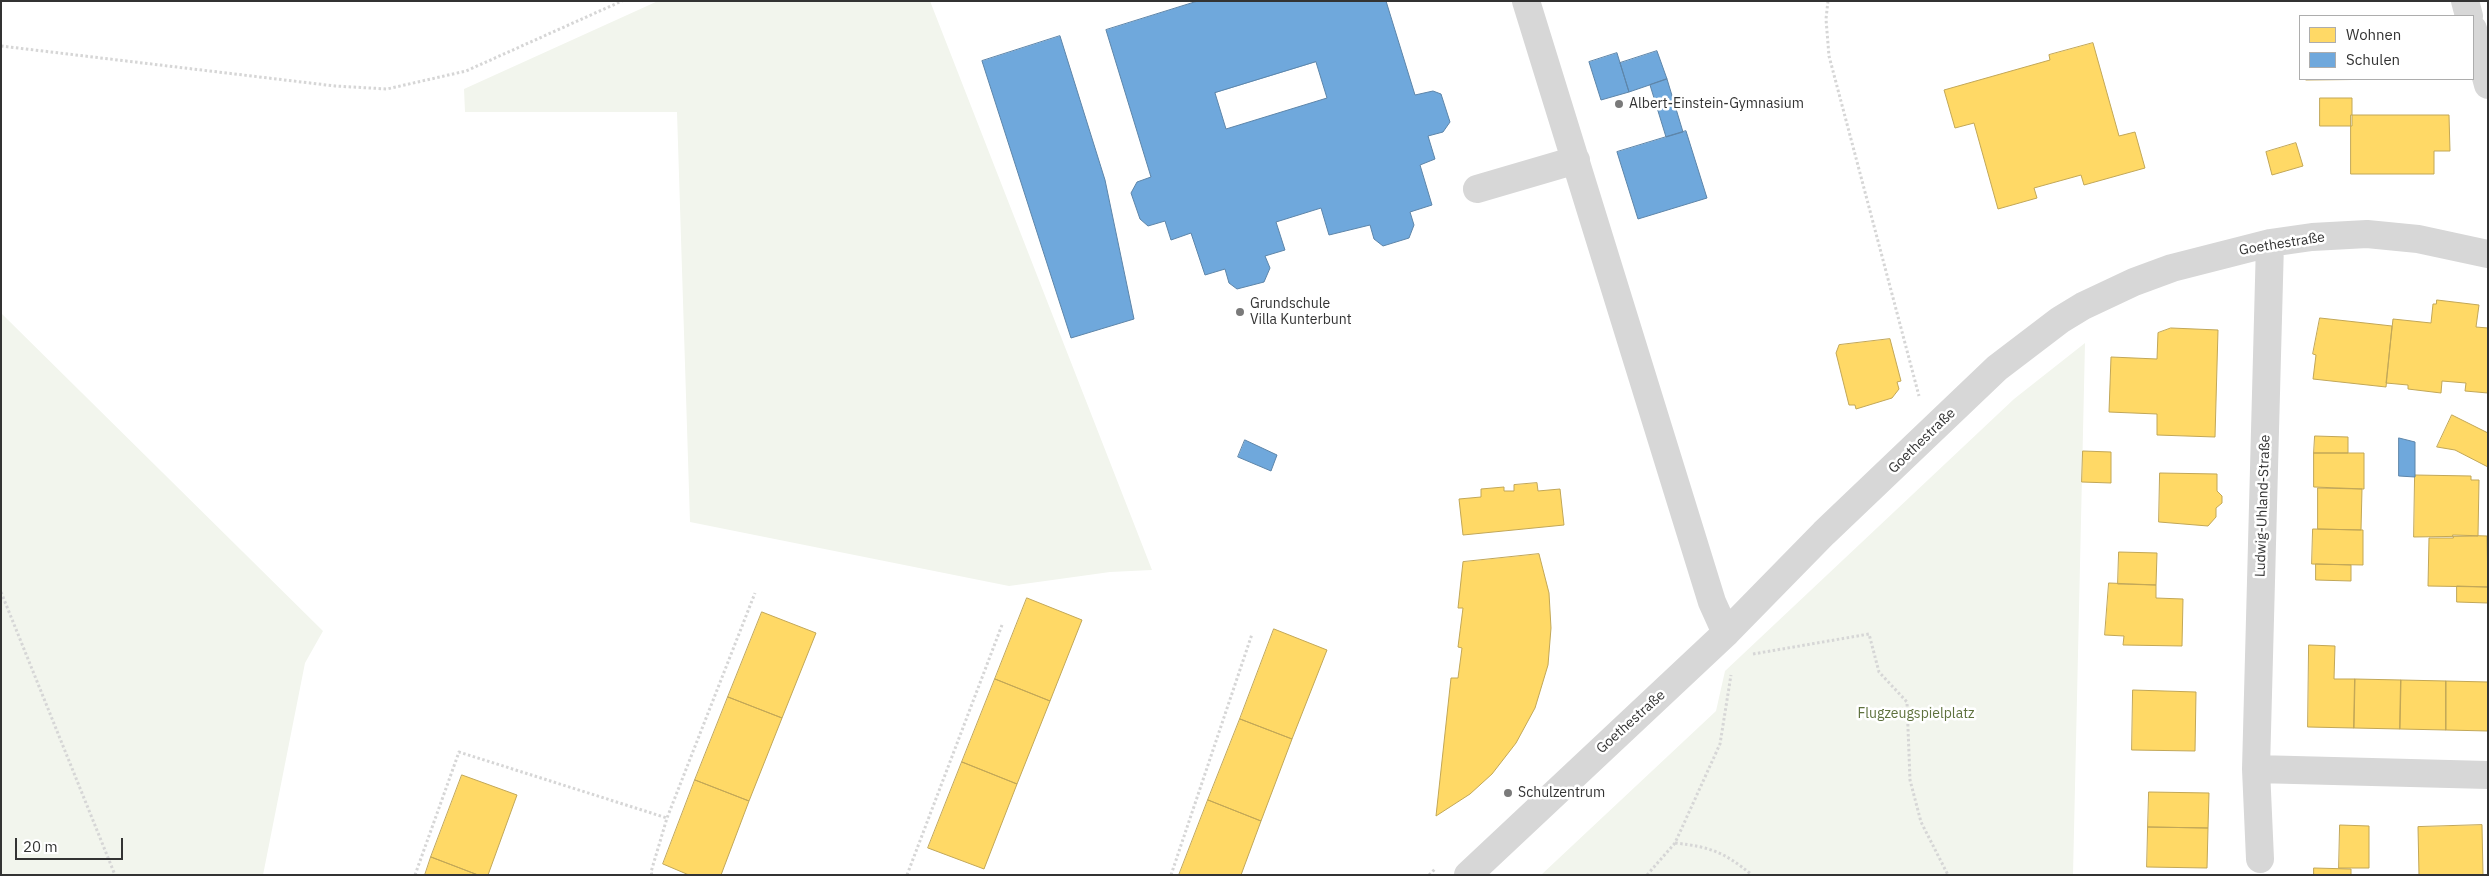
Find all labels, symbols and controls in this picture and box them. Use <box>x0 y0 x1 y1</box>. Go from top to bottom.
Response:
legend <box>2299 15 2474 80</box>
text: Wohnen <box>2346 25 2401 44</box>
text: Schulen <box>2346 50 2400 69</box>
place label: Albert-Einstein-Gymnasium <box>1629 96 1804 112</box>
marker: Albert-Einstein-Gymnasium <box>1613 98 1625 110</box>
street label: Goethestraße <box>2238 229 2326 259</box>
place label: Grundschule Villa Kunterbunt <box>1250 296 1352 328</box>
marker: Grundschule Villa Kunterbunt <box>1234 306 1246 318</box>
street label: Goethestraße <box>1885 405 1959 477</box>
street label: Ludwig-Uhland-Straße <box>2252 434 2274 578</box>
street label: Goethestraße <box>1593 687 1669 757</box>
park label: Flugzeugspielplatz <box>1857 706 1975 722</box>
place label: Schulzentrum <box>1518 785 1605 801</box>
marker: Schulzentrum <box>1502 787 1514 799</box>
scale bar <box>18 828 125 860</box>
text: 20 m <box>23 837 58 856</box>

